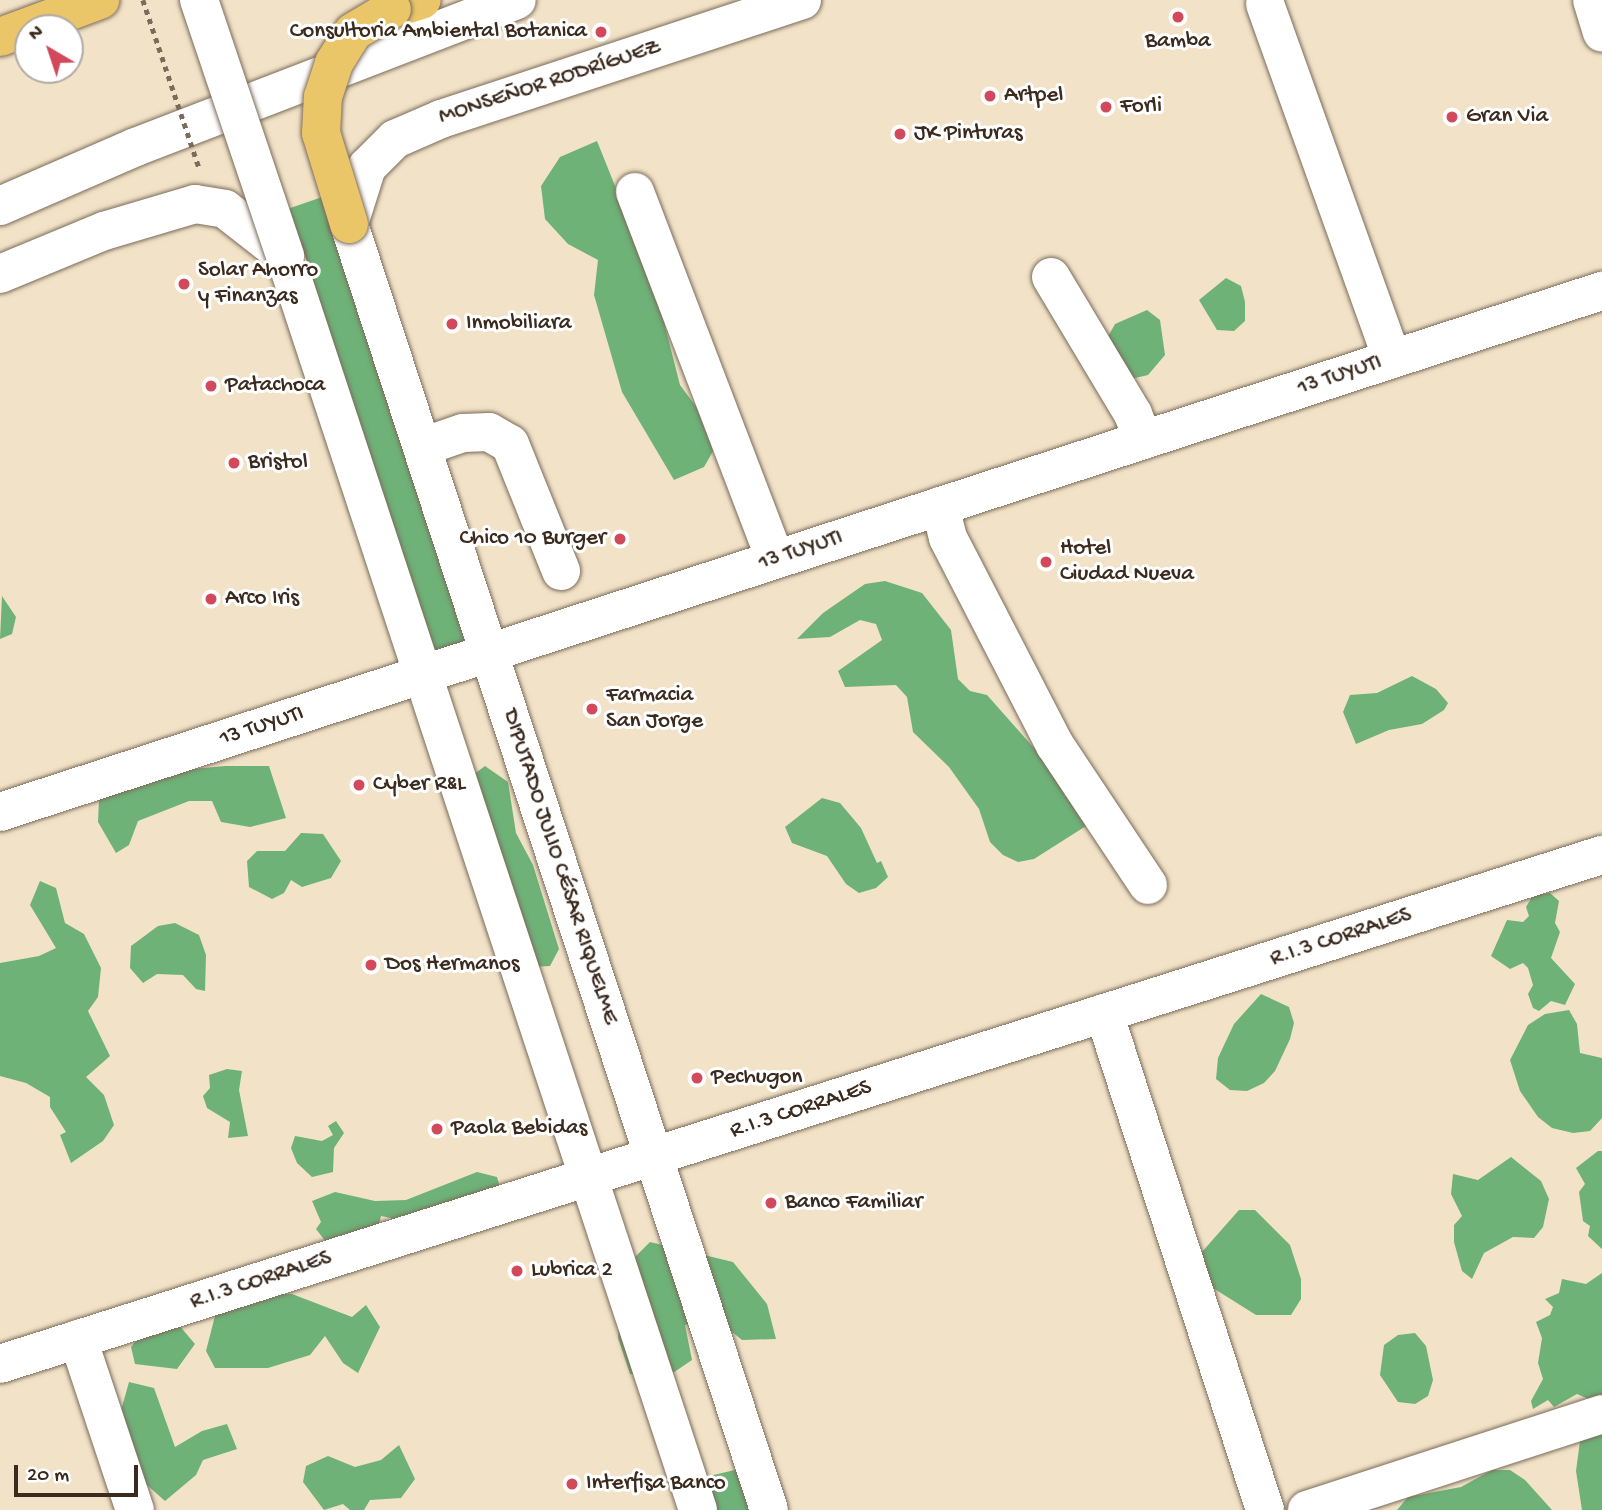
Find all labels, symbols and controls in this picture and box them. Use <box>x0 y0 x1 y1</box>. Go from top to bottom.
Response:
marker: Bamba <box>1170 9 1186 25</box>
north arrow <box>14 14 84 84</box>
place label: Consultoria Ambiental Botanica <box>290 18 587 46</box>
text: N <box>25 21 49 47</box>
marker: Consultoria Ambiental Botanica <box>593 24 609 40</box>
place label: Bamba <box>1145 28 1211 56</box>
street label: MONSEÑOR RODRÍGUEZ <box>436 34 664 132</box>
place label: Artpel <box>1004 82 1063 110</box>
marker: Artpel <box>982 88 998 104</box>
place label: Forli <box>1120 93 1162 121</box>
marker: Forli <box>1098 99 1114 115</box>
place label: Gran Via <box>1466 103 1548 131</box>
marker: Gran Via <box>1444 109 1460 125</box>
place label: JK Pinturas <box>914 120 1022 148</box>
marker: JK Pinturas <box>892 126 908 142</box>
place label: Solar Ahorro y Finanzas <box>198 257 318 311</box>
marker: Solar Ahorro y Finanzas <box>176 276 192 292</box>
place label: Inmobiliara <box>466 310 572 338</box>
marker: Inmobiliara <box>444 316 460 332</box>
street label: 13 TUYUTI <box>1294 349 1386 403</box>
place label: Patachoca <box>225 372 325 400</box>
marker: Patachoca <box>203 378 219 394</box>
place label: Bristol <box>248 449 308 477</box>
marker: Bristol <box>226 455 242 471</box>
street label: 13 TUYUTI <box>755 524 847 578</box>
place label: Chico 10 Burger <box>459 525 606 553</box>
marker: Chico 10 Burger <box>612 531 628 547</box>
place label: Hotel Ciudad Nueva <box>1060 535 1194 589</box>
marker: Hotel Ciudad Nueva <box>1038 554 1054 570</box>
place label: Arco Iris <box>225 585 299 613</box>
marker: Arco Iris <box>203 591 219 607</box>
place label: Farmacia San Jorge <box>606 682 703 736</box>
street label: 13 TUYUTI <box>216 700 308 754</box>
marker: Farmacia San Jorge <box>584 701 600 717</box>
street label: DIPUTADO JULIO CÉSAR RIQUELME <box>495 706 623 1028</box>
place label: Cyber R&L <box>373 771 465 799</box>
marker: Cyber R&L <box>351 777 367 793</box>
street label: R.I.3 CORRALES <box>1267 902 1415 974</box>
place label: Dos Hermanos <box>385 951 519 979</box>
marker: Dos Hermanos <box>363 957 379 973</box>
place label: Pechugon <box>711 1064 802 1092</box>
marker: Pechugon <box>689 1070 705 1086</box>
street label: R.I.3 CORRALES <box>727 1074 875 1146</box>
place label: Paola Bebidas <box>451 1115 587 1143</box>
marker: Paola Bebidas <box>429 1121 445 1137</box>
place label: Banco Familiar <box>785 1189 922 1217</box>
marker: Banco Familiar <box>763 1195 779 1211</box>
street label: R.I.3 CORRALES <box>187 1245 335 1317</box>
place label: Lubrica 2 <box>531 1257 613 1285</box>
marker: Lubrica 2 <box>509 1263 525 1279</box>
scale bar <box>18 1450 142 1494</box>
text: 20 m <box>27 1464 69 1489</box>
place label: Interfisa Banco <box>586 1470 726 1498</box>
marker: Interfisa Banco <box>564 1476 580 1492</box>

